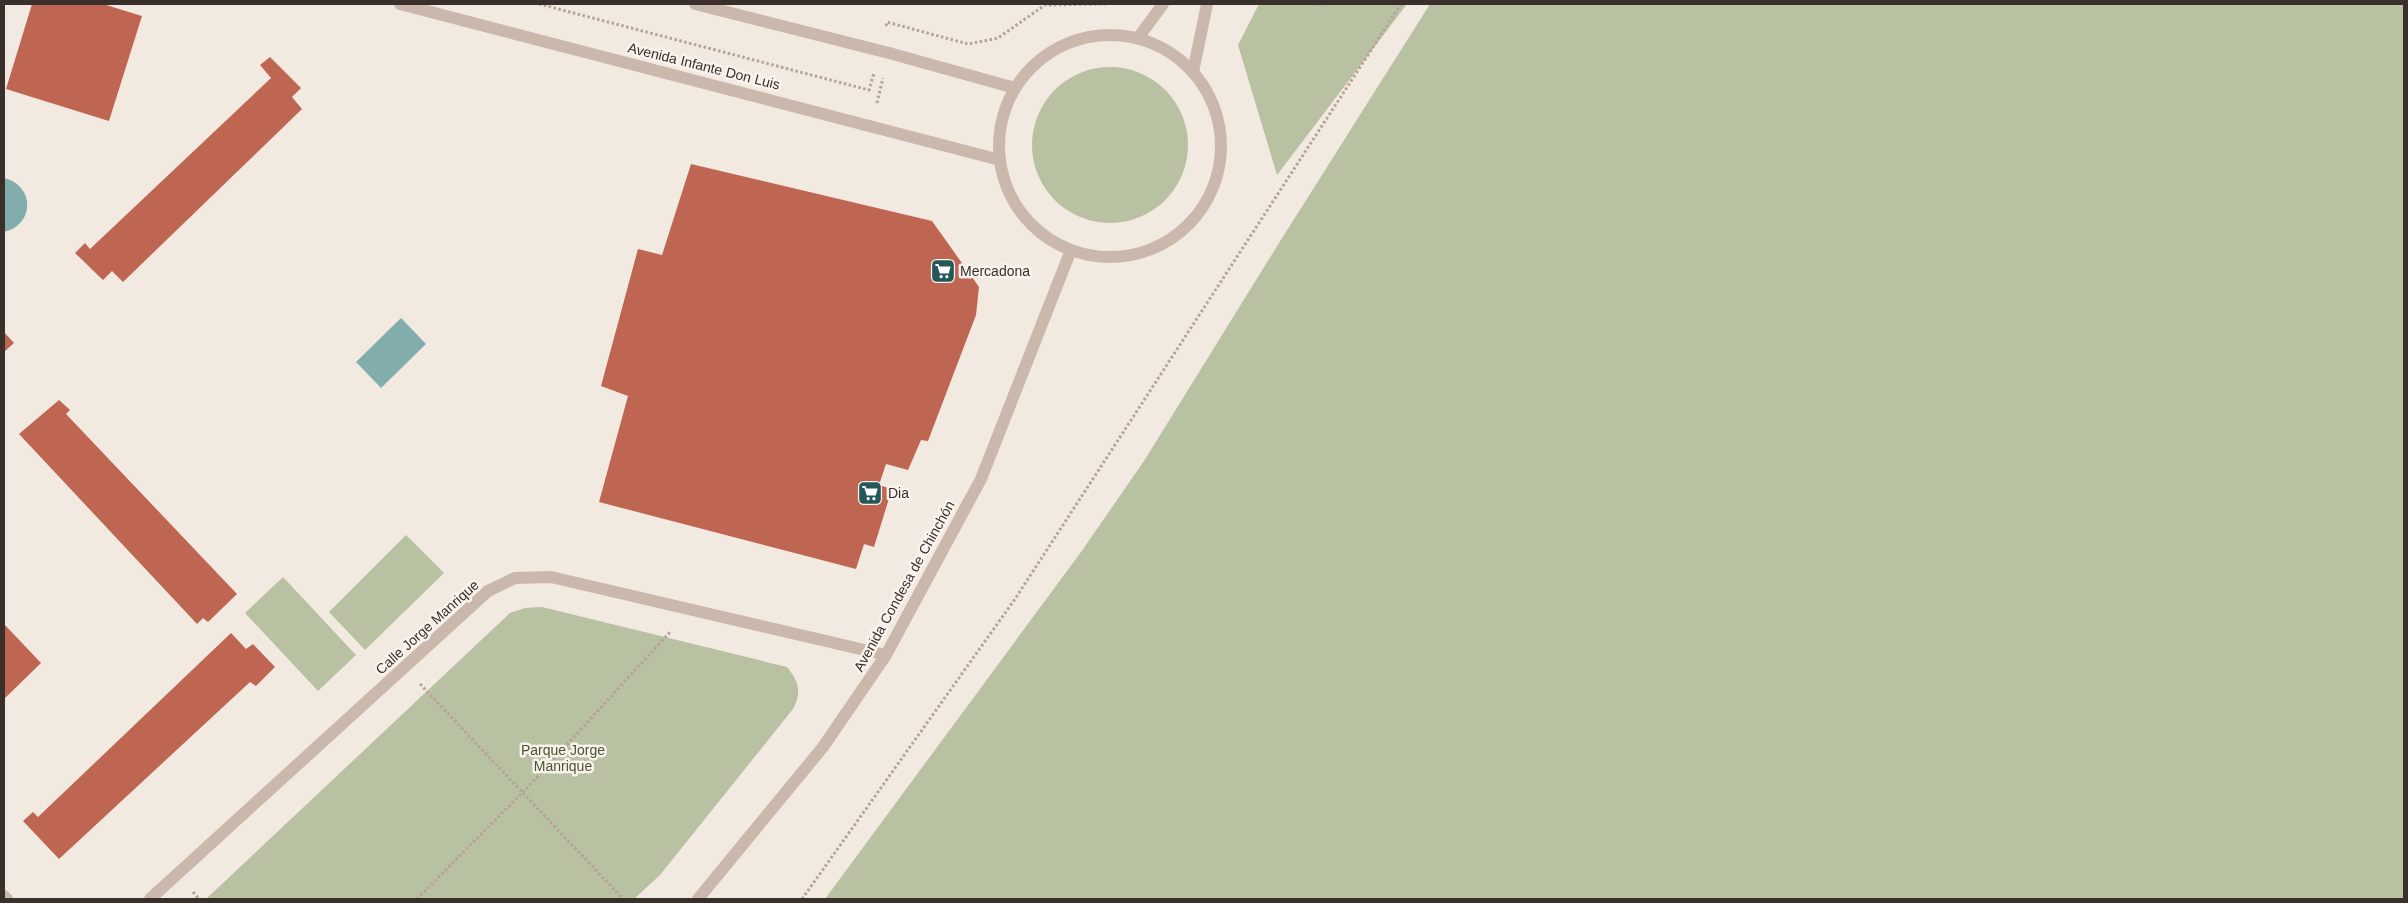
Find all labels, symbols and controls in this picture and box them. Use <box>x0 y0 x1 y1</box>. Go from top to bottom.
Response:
street label: Avenida Infante Don Luis <box>626 39 782 93</box>
supermarket icon: Mercadona <box>930 258 956 284</box>
place label: Mercadona <box>960 263 1030 279</box>
supermarket icon: Dia <box>857 480 883 506</box>
place label: Dia <box>888 485 909 501</box>
street label: Avenida Condesa de Chinchón <box>850 498 958 674</box>
street label: Calle Jorge Manrique <box>372 576 482 677</box>
park label: Parque Jorge Manrique <box>521 742 605 774</box>

